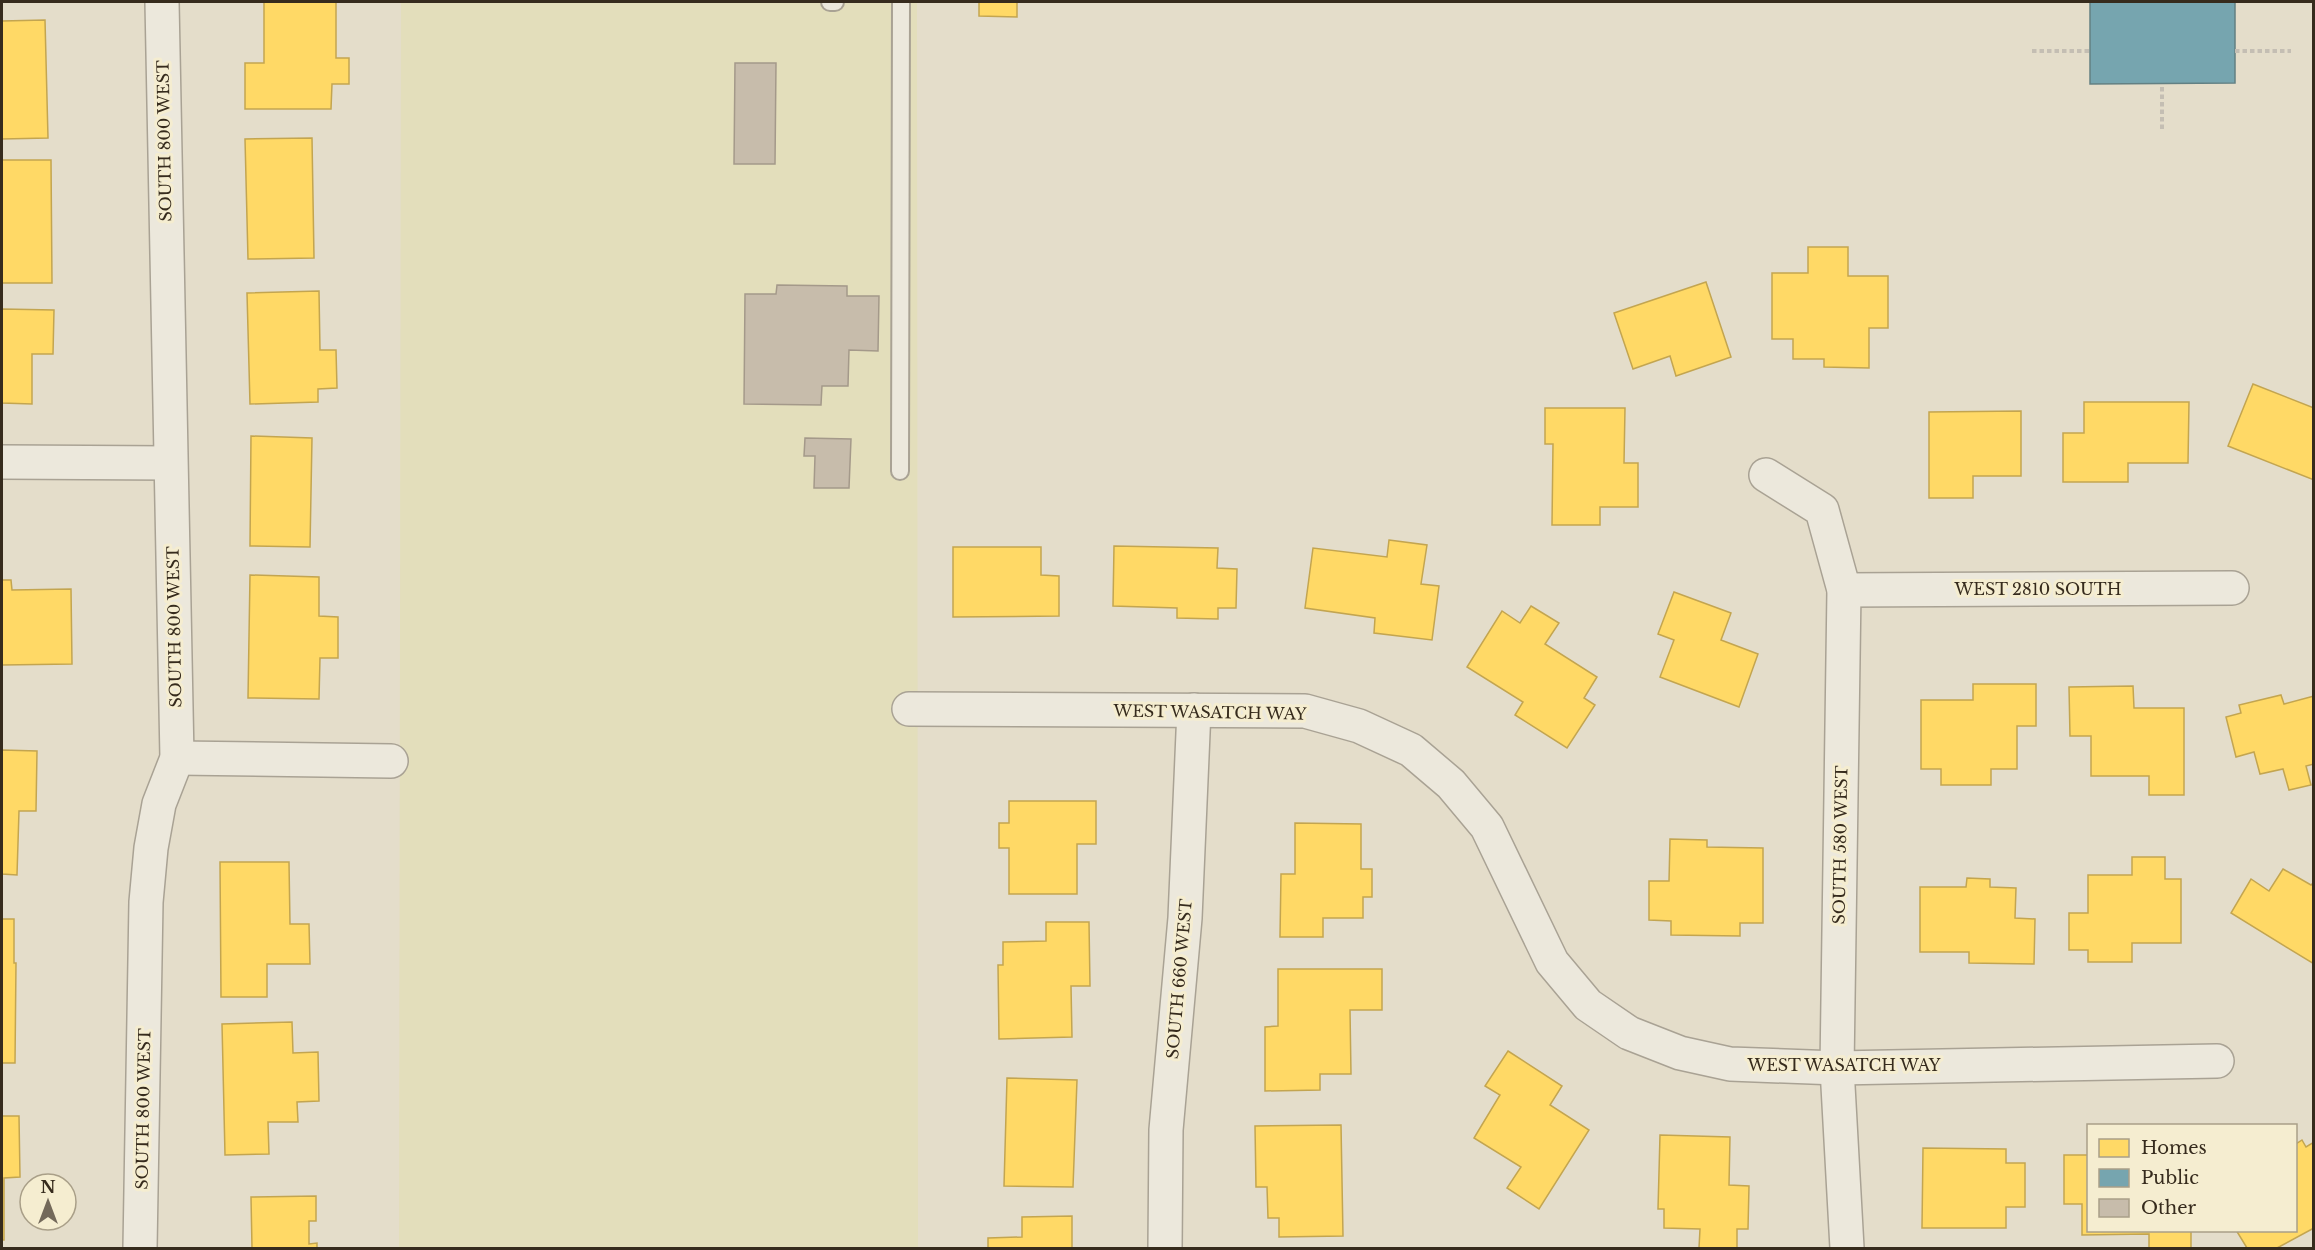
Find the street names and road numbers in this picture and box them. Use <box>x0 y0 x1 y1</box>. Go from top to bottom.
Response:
street label: SOUTH 800 WEST <box>153 60 175 222</box>
street label: SOUTH 800 WEST <box>163 546 185 708</box>
street label: WEST 2810 SOUTH <box>1954 579 2122 599</box>
street label: WEST WASATCH WAY <box>1112 700 1307 724</box>
street label: SOUTH 580 WEST <box>1829 765 1851 925</box>
street label: SOUTH 660 WEST <box>1162 898 1196 1060</box>
street label: SOUTH 800 WEST <box>132 1028 154 1190</box>
street label: WEST WASATCH WAY <box>1746 1055 1941 1075</box>

